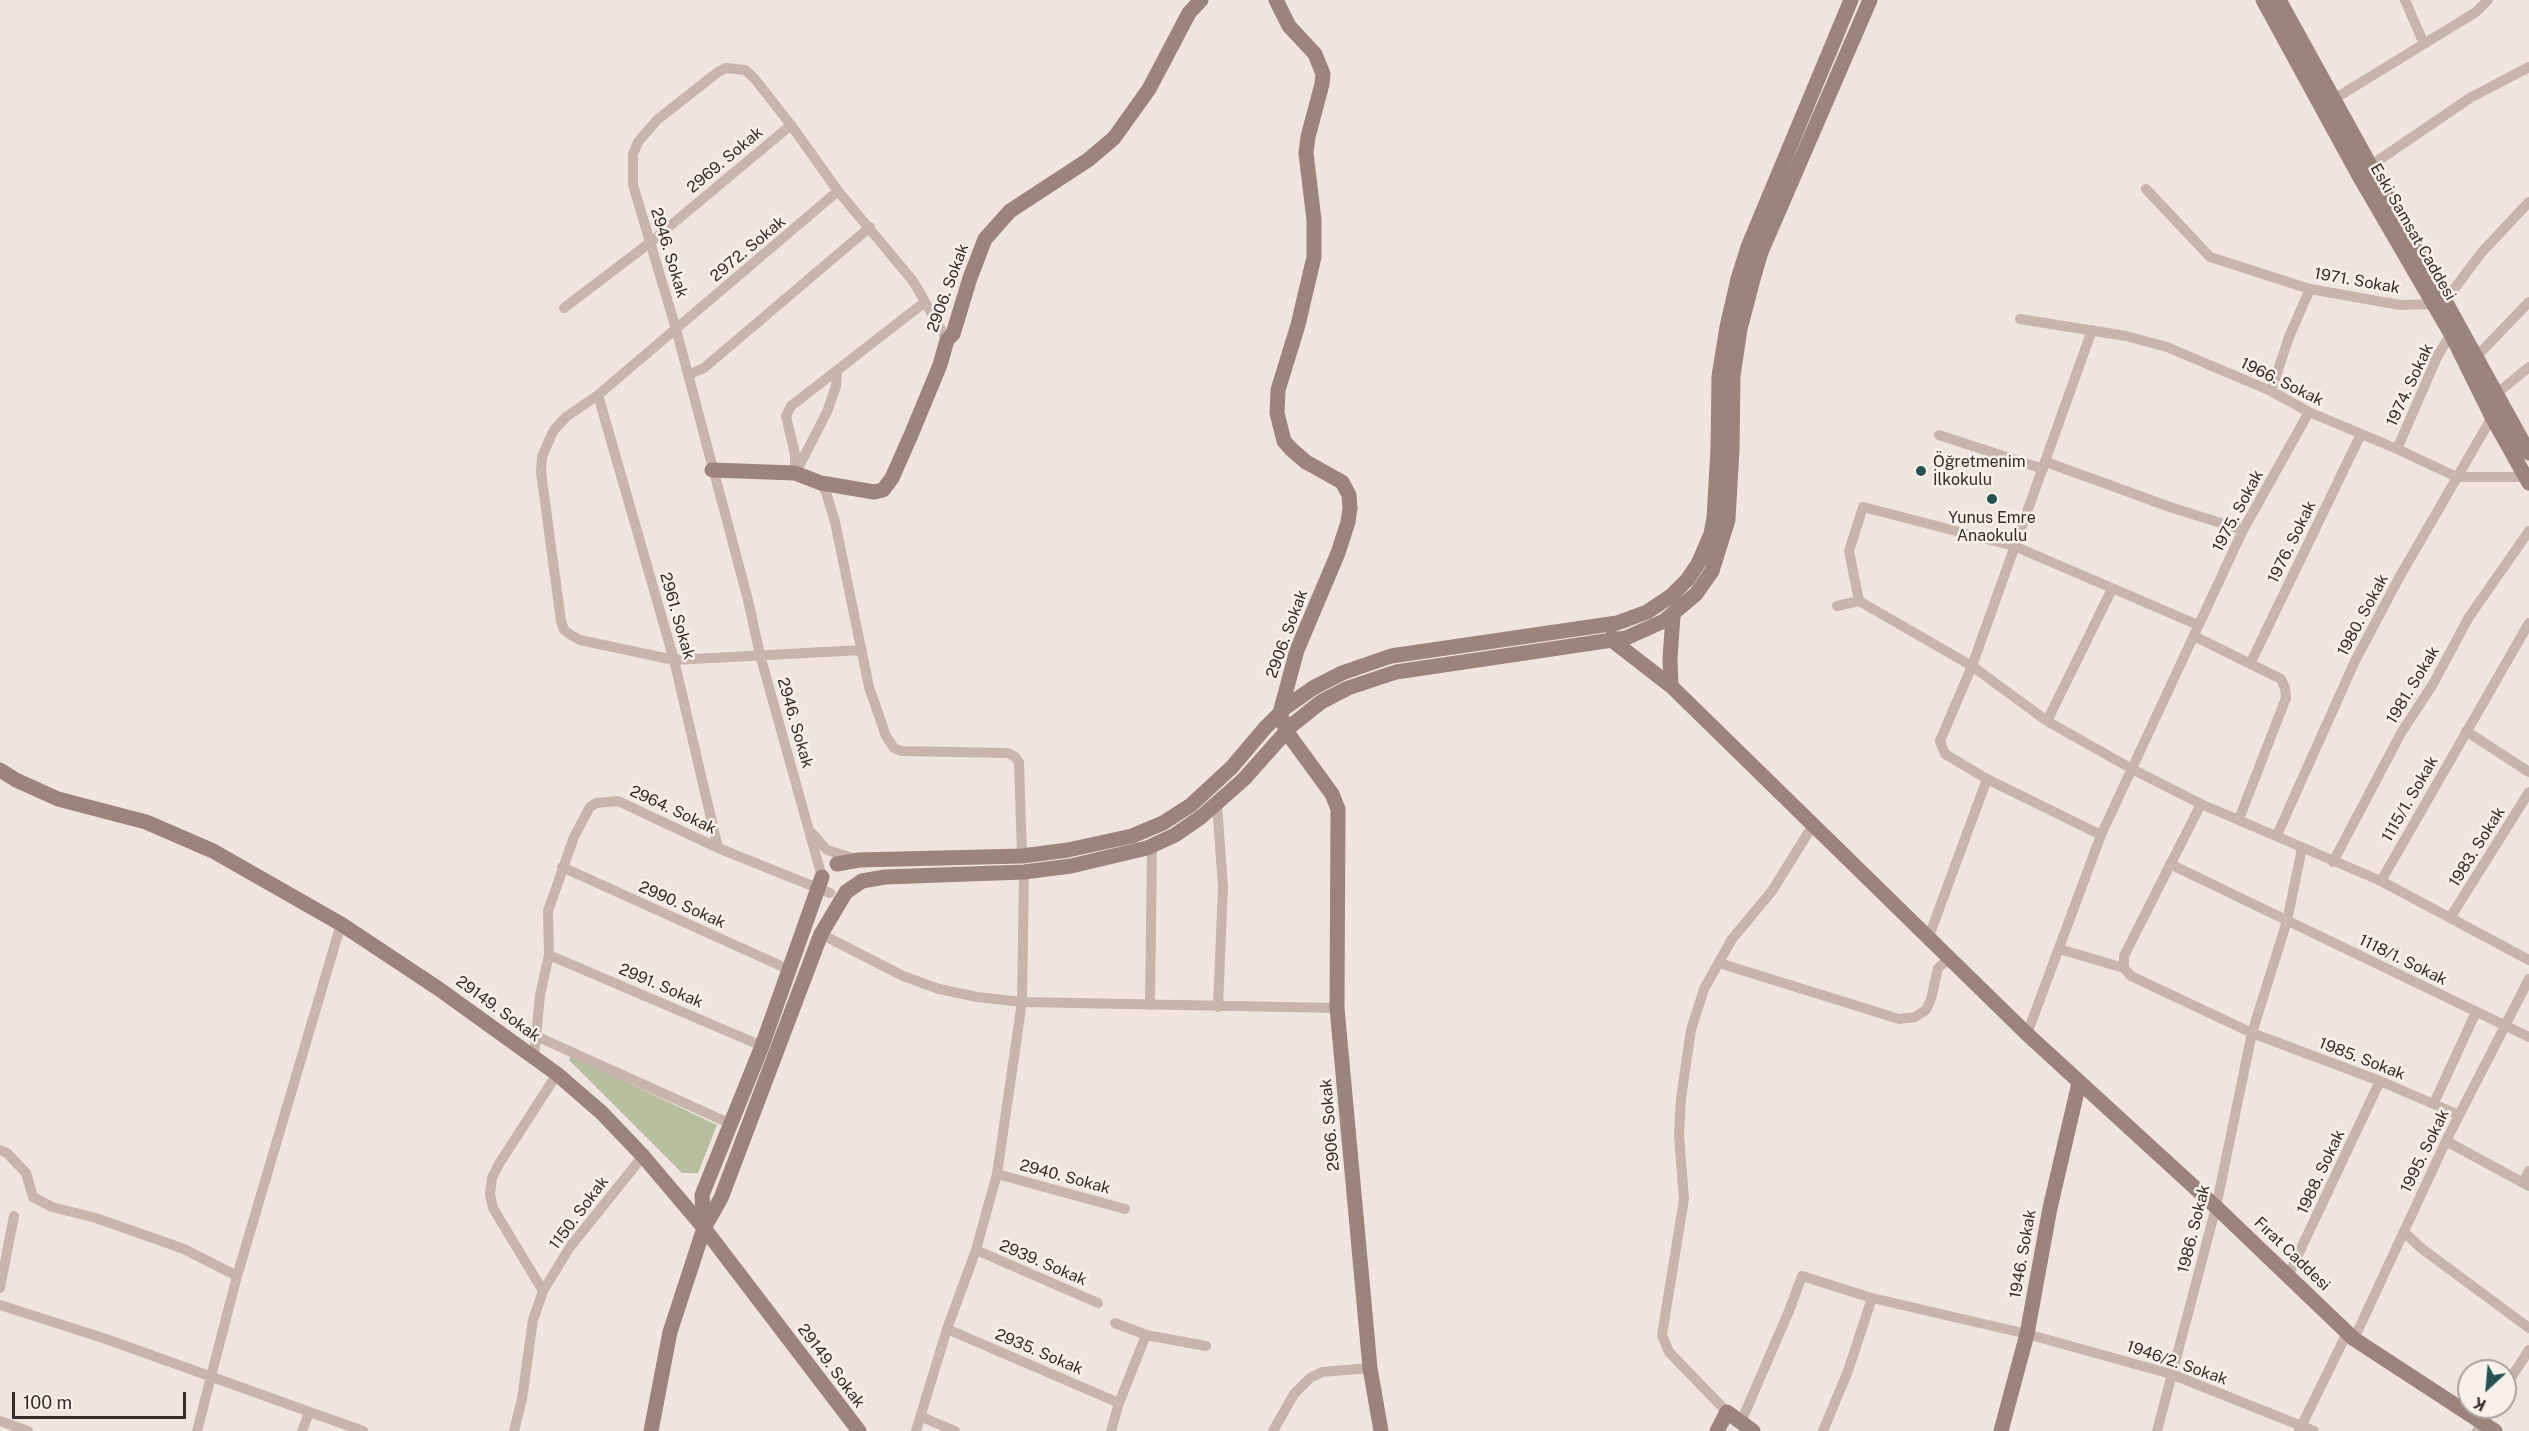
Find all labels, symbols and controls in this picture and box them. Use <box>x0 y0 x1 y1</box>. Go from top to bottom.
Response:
street label: 2969. Sokak <box>683 123 767 197</box>
street label: Eski Samsat Caddesi <box>2366 160 2460 304</box>
street label: 2946. Sokak <box>646 206 692 300</box>
street label: 2972. Sokak <box>706 212 790 286</box>
street label: 2906. Sokak <box>923 241 973 335</box>
street label: 1971. Sokak <box>2313 264 2401 298</box>
street label: 1974. Sokak <box>2382 340 2438 430</box>
street label: 1966. Sokak <box>2237 354 2327 410</box>
place label: Öğretmenim İlkokulu <box>1933 452 2026 490</box>
marker: Öğretmenim İlkokulu <box>1914 464 1928 478</box>
street label: 1975. Sokak <box>2208 467 2268 555</box>
marker: Yunus Emre Anaokulu <box>1985 492 1999 506</box>
street label: 1976. Sokak <box>2264 498 2320 586</box>
place label: Yunus Emre Anaokulu <box>1948 508 2036 546</box>
street label: 2961. Sokak <box>655 570 699 662</box>
street label: 1980. Sokak <box>2333 571 2393 659</box>
street label: 2906. Sokak <box>1262 587 1312 681</box>
street label: 1981. Sokak <box>2382 643 2444 727</box>
street label: 2946. Sokak <box>773 675 817 771</box>
street label: 1115/1. Sokak <box>2378 753 2442 845</box>
street label: 2964. Sokak <box>627 782 719 838</box>
street label: 1983. Sokak <box>2445 804 2509 890</box>
street label: 2990. Sokak <box>636 877 728 933</box>
street label: 1118/1. Sokak <box>2356 930 2450 990</box>
street label: 2991. Sokak <box>616 960 706 1012</box>
street label: 29149. Sokak <box>452 972 544 1046</box>
street label: 1985. Sokak <box>2316 1034 2408 1084</box>
street label: 2906. Sokak <box>1316 1078 1344 1172</box>
street label: 1995. Sokak <box>2397 1106 2453 1196</box>
street label: 1988. Sokak <box>2293 1127 2349 1217</box>
street label: 2940. Sokak <box>1018 1156 1112 1198</box>
street label: 1150. Sokak <box>545 1173 613 1253</box>
street label: 1986. Sokak <box>2174 1183 2214 1275</box>
street label: 1946. Sokak <box>2006 1208 2040 1300</box>
street label: Fırat Caddesi <box>2250 1213 2334 1295</box>
street label: 2939. Sokak <box>996 1236 1090 1290</box>
street label: 29149. Sokak <box>793 1320 869 1412</box>
street label: 2935. Sokak <box>992 1325 1086 1379</box>
street label: 1946/2. Sokak <box>2124 1337 2230 1389</box>
north arrow <box>2457 1359 2517 1419</box>
scale bar <box>15 1380 189 1418</box>
text: 100 m <box>23 1392 72 1413</box>
text: K <box>2470 1393 2489 1415</box>

